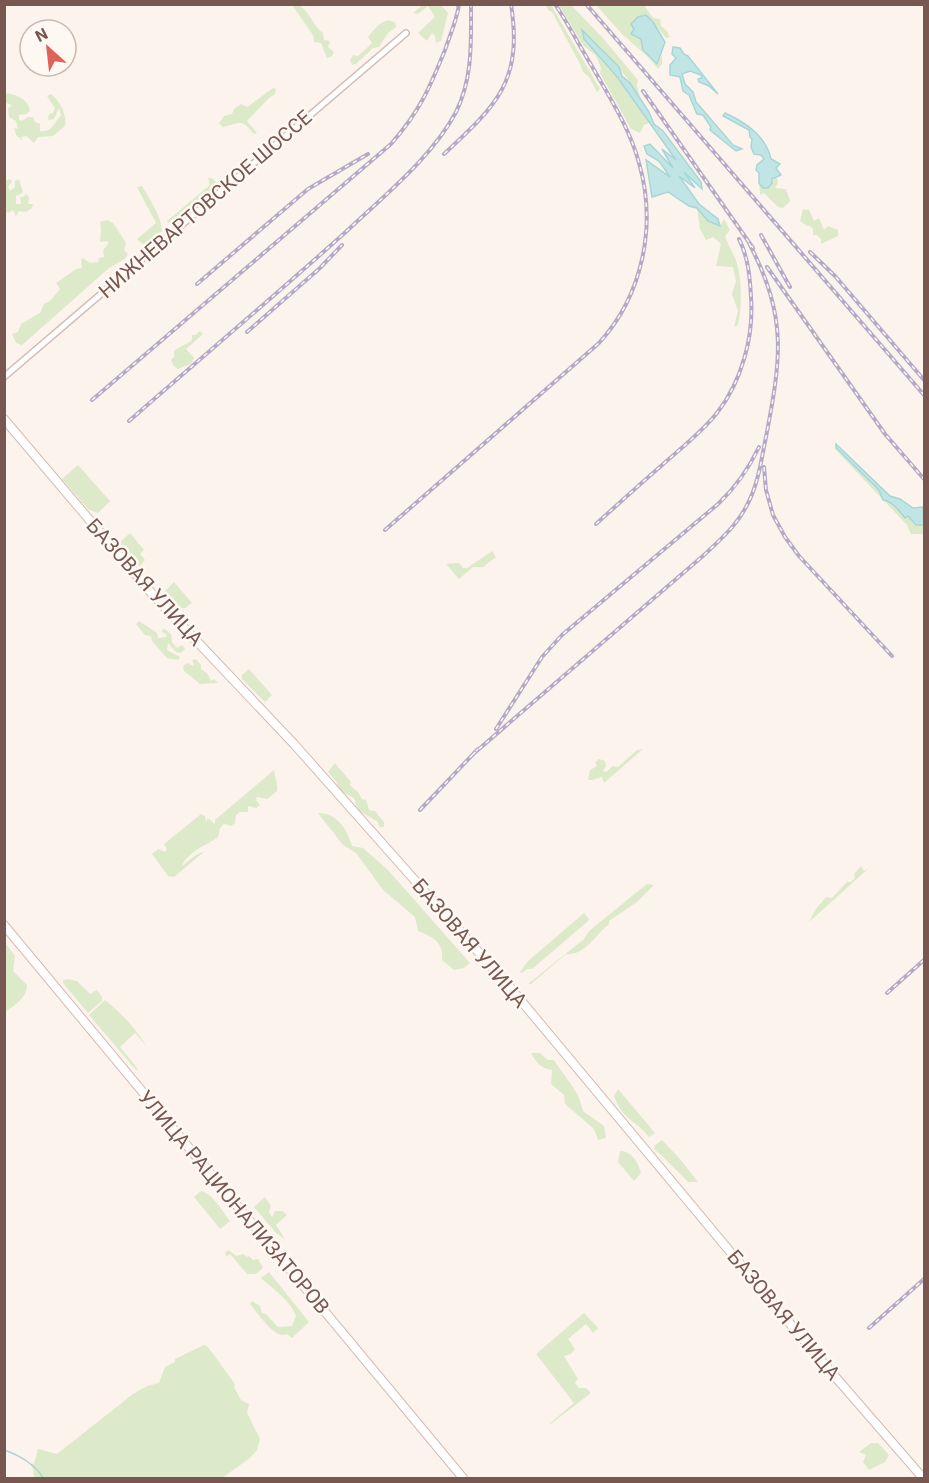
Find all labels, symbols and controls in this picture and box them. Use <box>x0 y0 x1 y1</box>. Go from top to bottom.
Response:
north arrow <box>18 18 78 78</box>
text: N <box>32 24 51 46</box>
street label: НИЖНЕВАРТОВСКОЕ ШОССЕ <box>94 105 316 303</box>
street label: БАЗОВАЯ УЛИЦА <box>82 513 208 651</box>
street label: БАЗОВАЯ УЛИЦА <box>408 874 532 1012</box>
street label: УЛИЦА РАЦИОНАЛИЗАТОРОВ <box>133 1085 335 1319</box>
street label: БАЗОВАЯ УЛИЦА <box>722 1245 846 1385</box>

